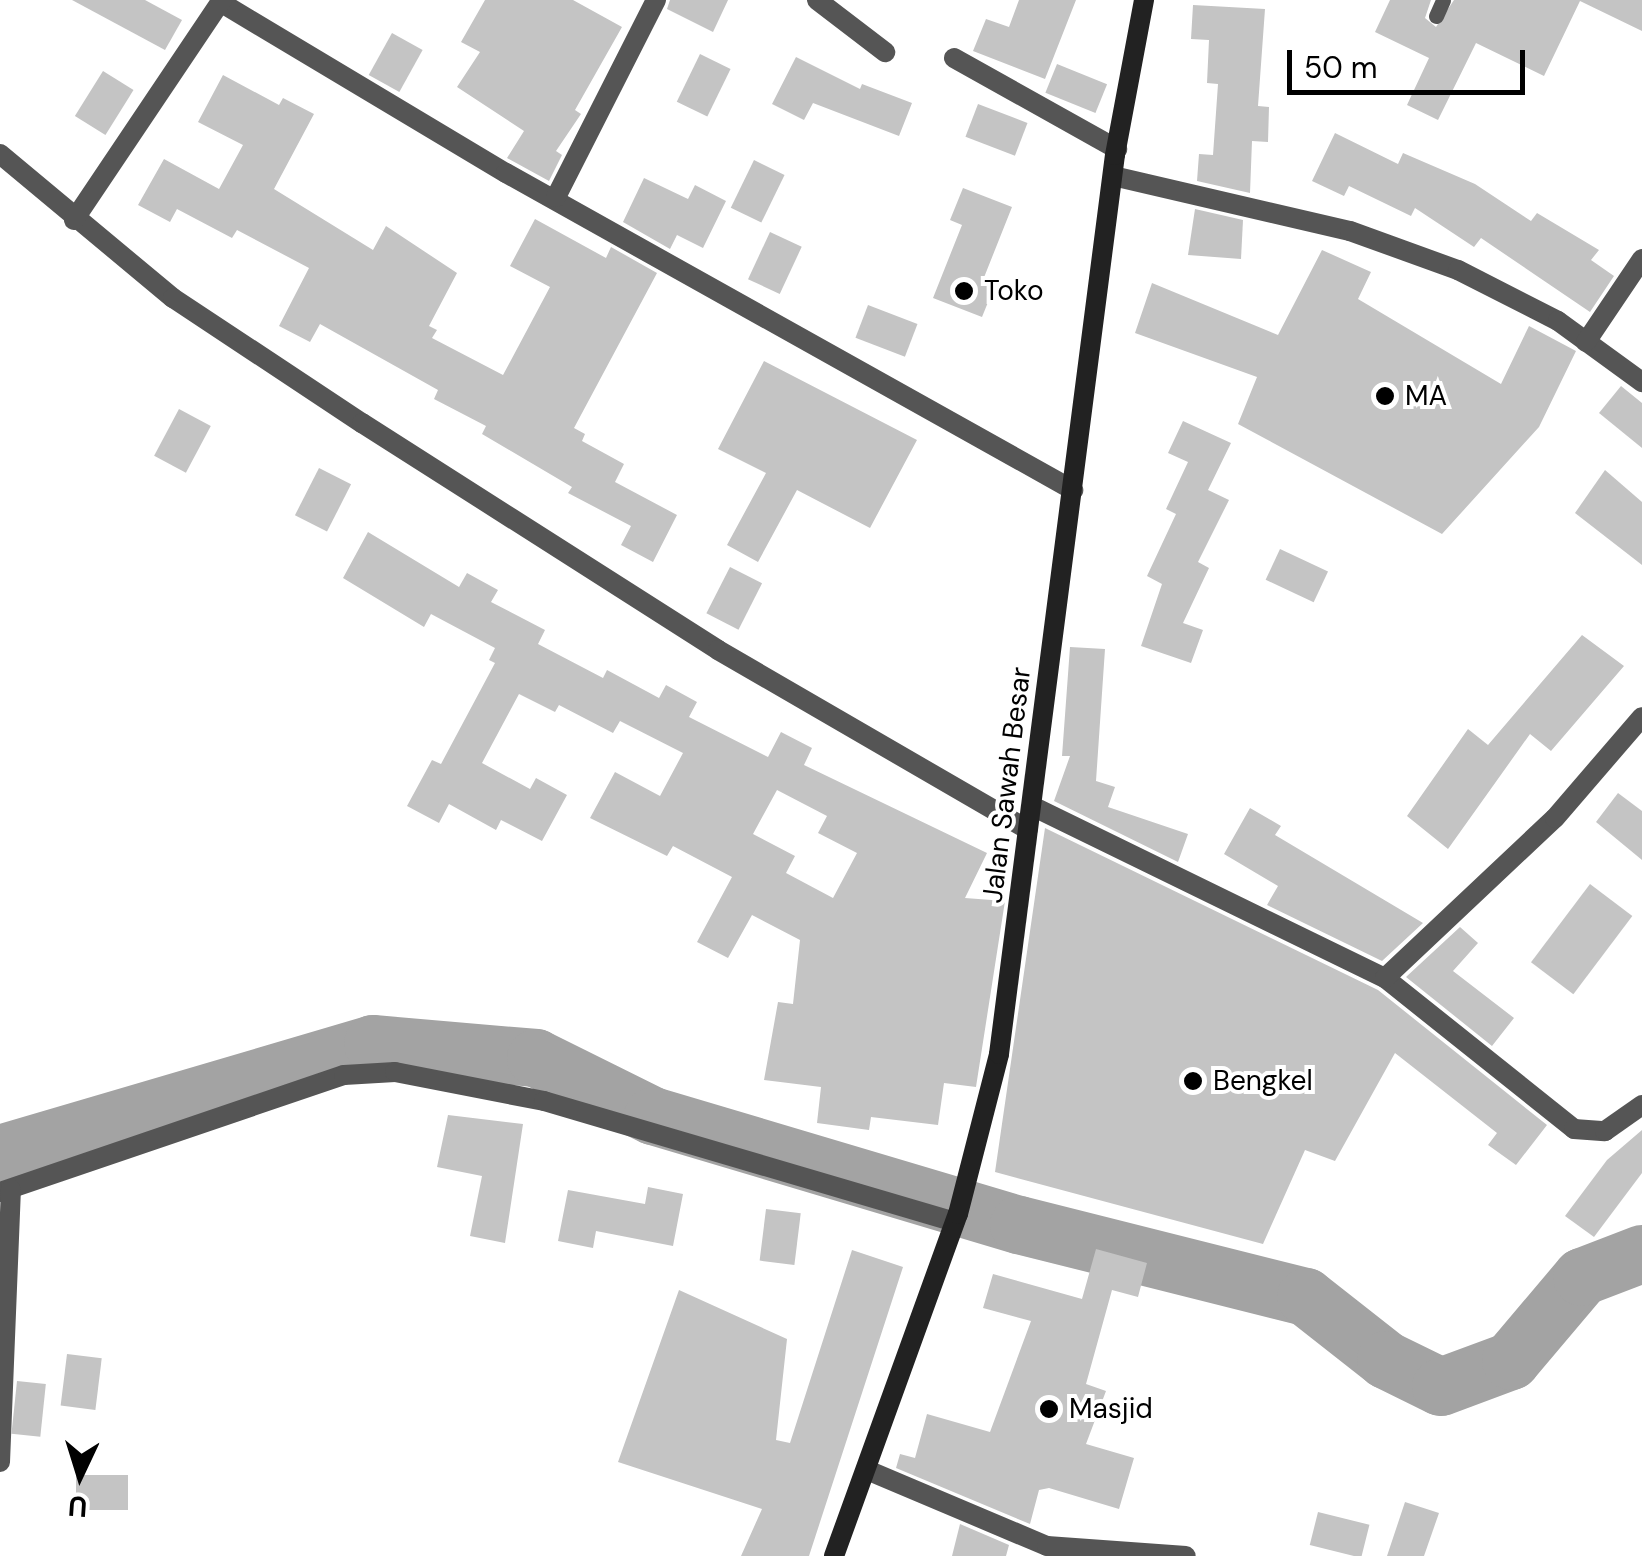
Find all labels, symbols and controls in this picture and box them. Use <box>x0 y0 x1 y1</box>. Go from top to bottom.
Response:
scale bar <box>1292 30 1530 92</box>
text: 50 m <box>1304 48 1378 87</box>
place label: Toko <box>984 274 1043 308</box>
marker: Toko <box>953 280 975 302</box>
place label: MA <box>1405 379 1447 413</box>
marker: MA <box>1374 385 1396 407</box>
street label: Jalan Sawah Besar <box>976 665 1038 905</box>
place label: Bengkel <box>1213 1064 1313 1098</box>
marker: Bengkel <box>1182 1070 1204 1092</box>
place label: Masjid <box>1069 1392 1153 1426</box>
marker: Masjid <box>1038 1398 1060 1420</box>
north arrow <box>30 1426 130 1526</box>
text: U <box>67 1487 89 1526</box>

